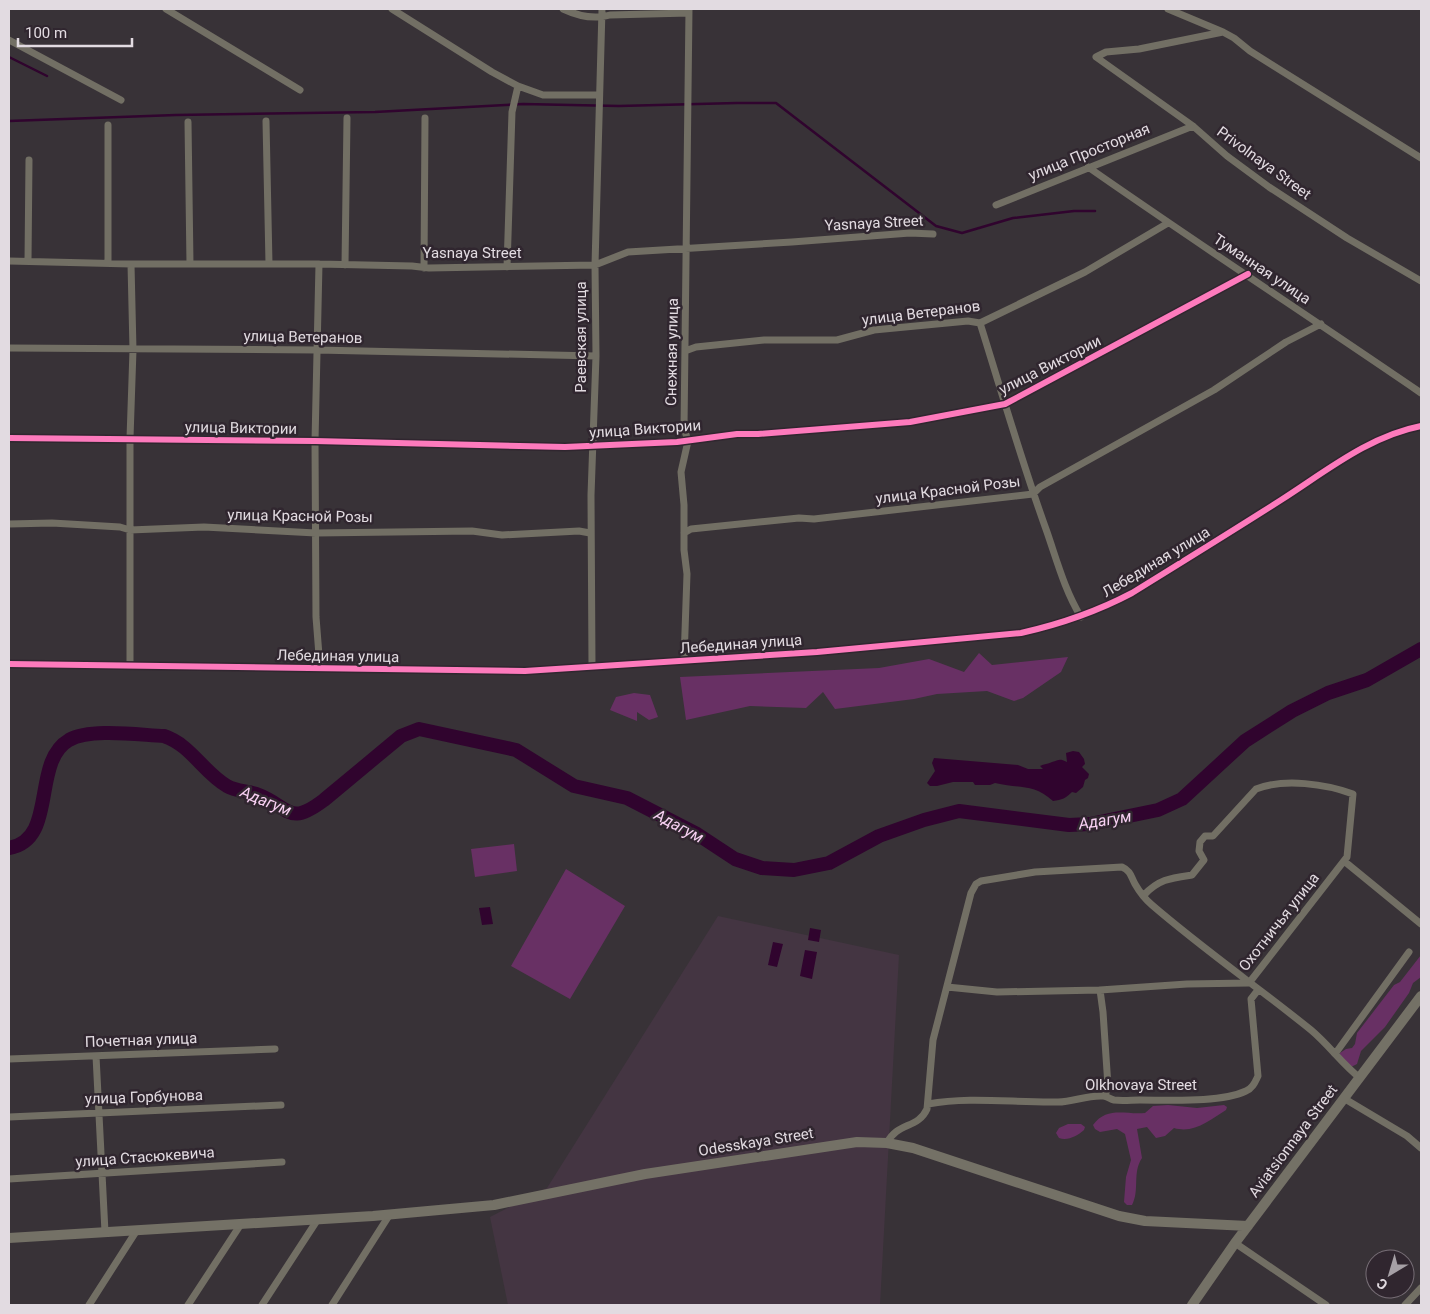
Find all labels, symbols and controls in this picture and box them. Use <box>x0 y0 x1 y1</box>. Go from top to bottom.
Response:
scale bar <box>18 15 131 47</box>
text: 100 m <box>25 24 67 42</box>
street label: улица Просторная <box>1026 119 1152 185</box>
street label: Privolnaya Street <box>1213 123 1315 203</box>
street label: Yasnaya Street <box>824 211 924 235</box>
street label: Туманная улица <box>1210 230 1314 308</box>
street label: Yasnaya Street <box>422 244 522 262</box>
street label: Раевская улица <box>572 281 590 393</box>
street label: улица Ветеранов <box>861 297 981 329</box>
street label: Снежная улица <box>662 298 682 406</box>
street label: улица Ветеранов <box>243 327 363 347</box>
street label: улица Виктории <box>996 332 1104 398</box>
street label: улица Виктории <box>588 416 702 442</box>
street label: улица Виктории <box>185 418 297 438</box>
street label: улица Красной Розы <box>875 472 1021 508</box>
street label: улица Красной Розы <box>227 506 373 526</box>
street label: Лебединая улица <box>1099 523 1213 601</box>
street label: Лебединая улица <box>679 631 803 657</box>
street label: Лебединая улица <box>277 646 399 666</box>
water label: Адагум <box>237 782 294 820</box>
water label: Адагум <box>650 805 707 847</box>
water label: Адагум <box>1076 806 1133 834</box>
street label: Охотничья улица <box>1235 869 1323 975</box>
street label: Почетная улица <box>84 1029 198 1051</box>
street label: Olkhovaya Street <box>1085 1076 1197 1094</box>
street label: Aviatsionnaya Street <box>1245 1081 1341 1201</box>
street label: улица Горбунова <box>85 1086 203 1108</box>
street label: Odesskaya Street <box>697 1124 815 1160</box>
street label: улица Стасюкевича <box>75 1143 215 1171</box>
north arrow <box>1365 1249 1415 1299</box>
text: С <box>1373 1275 1391 1293</box>

